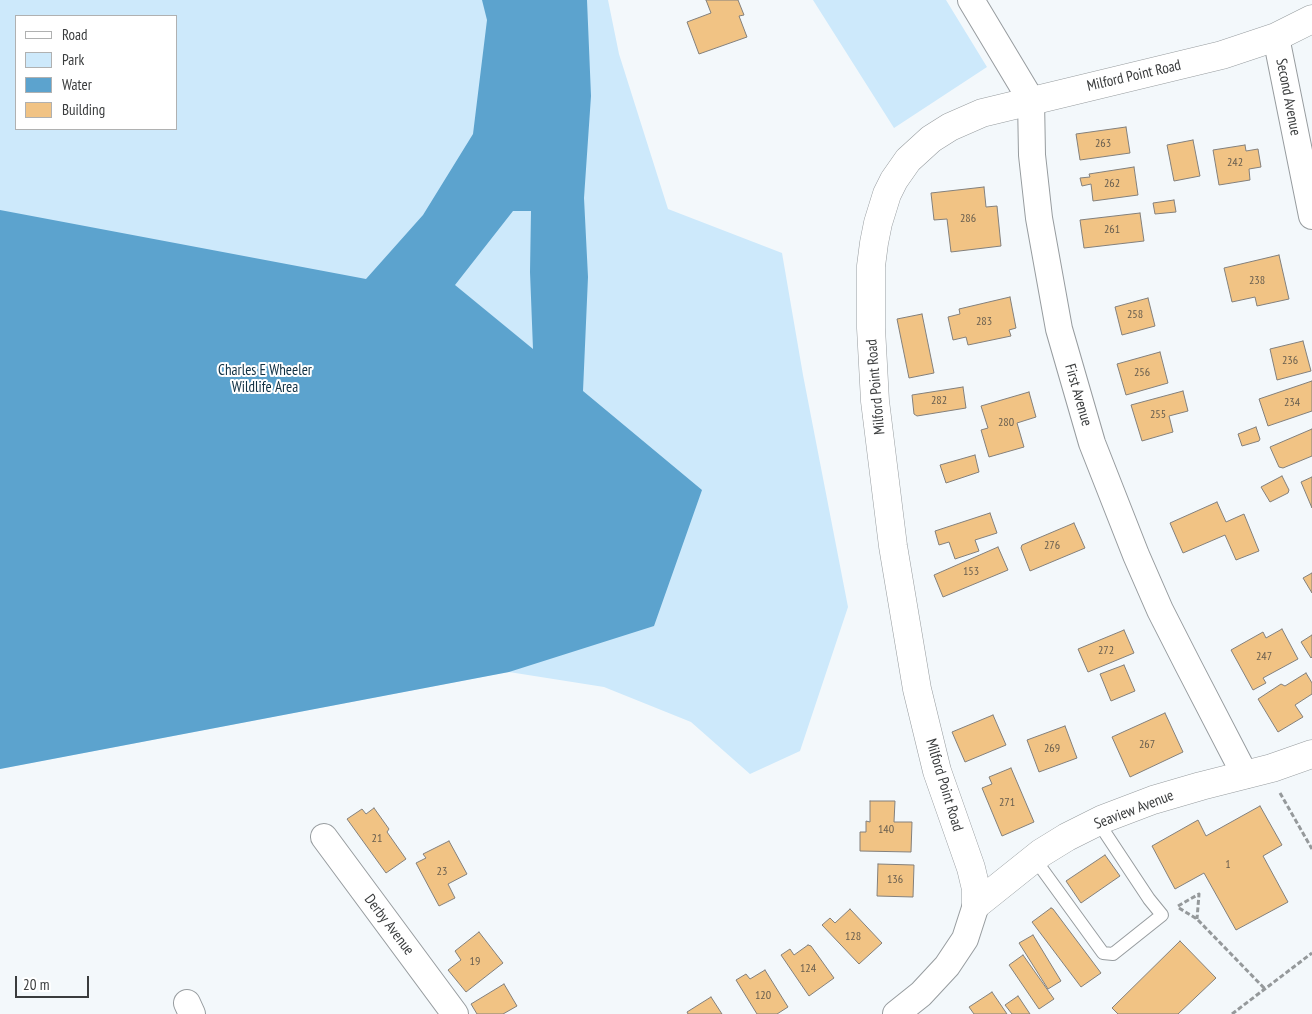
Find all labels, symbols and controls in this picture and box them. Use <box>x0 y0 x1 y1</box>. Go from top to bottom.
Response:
legend <box>15 15 178 130</box>
text: Road <box>62 25 88 44</box>
text: Park <box>62 50 84 69</box>
street label: Milford Point Road <box>1085 56 1183 96</box>
street label: Second Avenue <box>1272 57 1304 137</box>
text: Water <box>62 75 92 94</box>
text: Building <box>62 100 105 119</box>
house number: 263 <box>1095 137 1111 151</box>
house number: 242 <box>1227 156 1243 170</box>
house number: 262 <box>1104 177 1120 191</box>
house number: 286 <box>960 212 976 226</box>
house number: 261 <box>1104 223 1120 237</box>
house number: 238 <box>1249 274 1265 288</box>
house number: 258 <box>1127 308 1143 322</box>
house number: 283 <box>976 315 992 329</box>
street label: Milford Point Road <box>863 338 889 436</box>
house number: 236 <box>1282 354 1298 368</box>
park label: Charles E Wheeler Wildlife Area <box>218 362 312 397</box>
street label: First Avenue <box>1061 362 1095 428</box>
house number: 256 <box>1134 366 1150 380</box>
house number: 282 <box>931 394 947 408</box>
house number: 234 <box>1284 396 1300 410</box>
house number: 255 <box>1150 408 1166 422</box>
house number: 280 <box>998 416 1014 430</box>
house number: 276 <box>1044 539 1060 553</box>
house number: 153 <box>963 565 979 579</box>
house number: 272 <box>1098 644 1114 658</box>
house number: 247 <box>1256 650 1272 664</box>
street label: Milford Point Road <box>921 737 967 833</box>
house number: 267 <box>1139 738 1155 752</box>
house number: 269 <box>1044 742 1060 756</box>
street label: Seaview Avenue <box>1092 787 1176 833</box>
house number: 271 <box>999 796 1015 810</box>
house number: 140 <box>878 823 894 837</box>
house number: 21 <box>372 832 382 846</box>
house number: 1 <box>1225 858 1231 872</box>
house number: 23 <box>437 865 447 879</box>
house number: 136 <box>887 873 903 887</box>
street label: Derby Avenue <box>360 891 418 959</box>
house number: 128 <box>845 930 861 944</box>
house number: 19 <box>470 955 480 969</box>
house number: 124 <box>800 962 816 976</box>
scale bar <box>18 966 91 998</box>
text: 20 m <box>23 975 49 994</box>
house number: 120 <box>755 989 771 1003</box>

